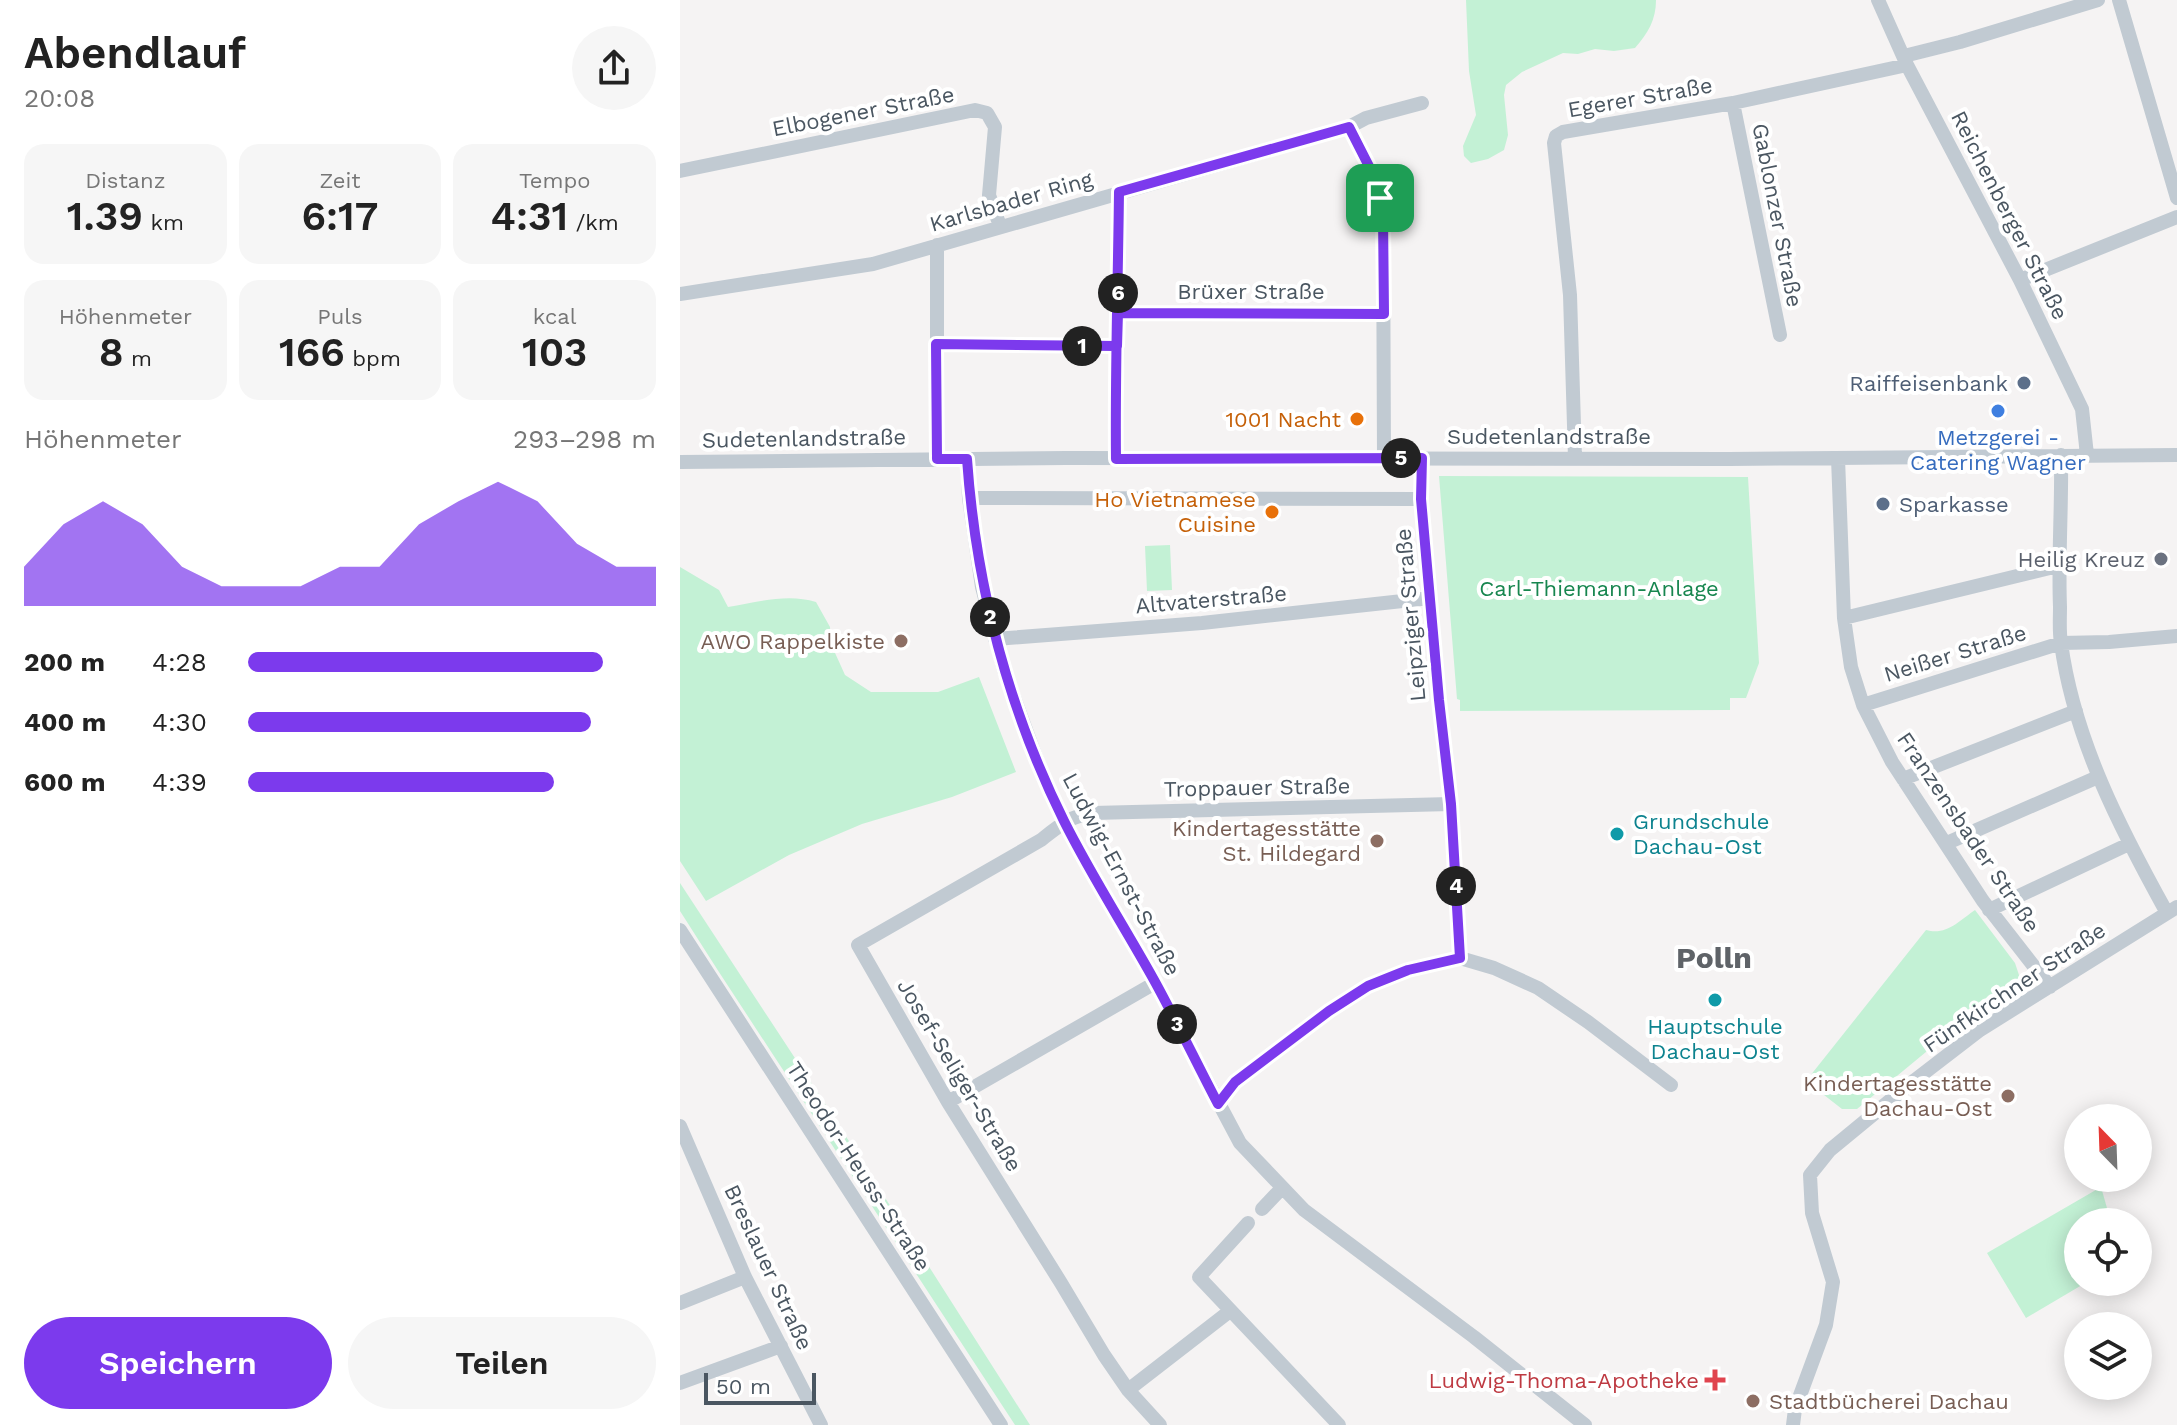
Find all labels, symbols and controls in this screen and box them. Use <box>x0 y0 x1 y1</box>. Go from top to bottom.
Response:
button: share <box>572 26 656 110</box>
text: Abendlauf <box>24 27 246 79</box>
street label: Egerer Straße <box>1566 72 1714 123</box>
street label: Elbogener Straße <box>770 82 956 141</box>
text: 20:08 <box>24 83 95 113</box>
street label: Reichenberger Straße <box>1946 107 2073 324</box>
street label: Gablonzer Straße <box>1747 121 1808 309</box>
pin <box>1346 164 1414 232</box>
street label: Karlsbader Ring <box>927 166 1096 237</box>
text: Distanz <box>85 168 165 193</box>
text: Zeit <box>319 168 361 193</box>
text: Tempo <box>519 168 590 193</box>
icon: arrive <box>1358 176 1402 220</box>
text: 1.39 <box>67 193 143 240</box>
text: 6:17 <box>302 193 378 240</box>
text: 4:31 <box>491 193 568 240</box>
text: km <box>143 210 184 235</box>
text: /km <box>568 210 619 235</box>
pin: 6 <box>1098 273 1138 313</box>
street label: Brüxer Straße <box>1177 279 1325 304</box>
text: 6 <box>1111 280 1125 305</box>
text: Höhenmeter <box>59 304 192 329</box>
text: Puls <box>317 304 363 329</box>
text: kcal <box>533 304 576 329</box>
pin: 1 <box>1062 326 1102 366</box>
text: 8 <box>99 329 124 376</box>
text: 166 <box>279 329 345 376</box>
text: 103 <box>522 329 587 376</box>
text: 1 <box>1077 333 1087 358</box>
text: m <box>124 346 152 371</box>
text: bpm <box>345 346 401 371</box>
place label: Raiffeisenbank <box>1849 371 2008 396</box>
marker: Raiffeisenbank <box>2015 374 2033 392</box>
marker: Metzgerei - Catering Wagner <box>1989 402 2007 420</box>
place label: 1001 Nacht <box>1225 407 1341 432</box>
marker: 1001 Nacht <box>1348 410 1366 428</box>
text: Höhenmeter <box>24 424 182 454</box>
text: 293–298 m <box>513 424 656 454</box>
street label: Sudetenlandstraße <box>702 424 906 453</box>
street label: Sudetenlandstraße <box>1447 424 1651 449</box>
place label: Metzgerei - Catering Wagner <box>1910 425 2086 475</box>
pin: 5 <box>1381 438 1421 478</box>
text: 5 <box>1395 445 1407 470</box>
place label: Ho Vietnamese Cuisine <box>1094 487 1256 537</box>
place label: Sparkasse <box>1899 492 2009 517</box>
marker: Sparkasse <box>1874 495 1892 513</box>
marker: Ho Vietnamese Cuisine <box>1263 503 1281 521</box>
street label: Leipziger Straße <box>1390 527 1431 703</box>
place label: Heilig Kreuz <box>2018 547 2145 572</box>
marker: Heilig Kreuz <box>2152 550 2170 568</box>
park label: Carl-Thiemann-Anlage <box>1479 576 1719 601</box>
street label: Altvaterstraße <box>1134 580 1288 619</box>
pin: 2 <box>970 597 1010 637</box>
text: 2 <box>983 604 997 629</box>
street label: Neißer Straße <box>1881 620 2029 687</box>
place label: AWO Rappelkiste <box>701 629 885 654</box>
marker: AWO Rappelkiste <box>892 632 910 650</box>
text: 200 m <box>24 647 105 677</box>
text: 4:28 <box>152 647 207 677</box>
text: 400 m <box>24 707 106 737</box>
text: 4:30 <box>152 707 207 737</box>
street label: Franzensbader Straße <box>1892 727 2045 937</box>
text: 600 m <box>24 767 105 797</box>
text: 4:39 <box>152 767 207 797</box>
street label: Ludwig-Ernst-Straße <box>1057 769 1186 980</box>
street label: Troppauer Straße <box>1164 773 1351 802</box>
place label: Grundschule Dachau-Ost <box>1633 809 1769 859</box>
place label: Kindertagesstätte St. Hildegard <box>1172 816 1361 866</box>
marker: Grundschule Dachau-Ost <box>1608 825 1626 843</box>
marker: Kindertagesstätte St. Hildegard <box>1368 832 1386 850</box>
pin: 4 <box>1436 866 1476 906</box>
text: 4 <box>1449 873 1463 898</box>
street label: Fünfkirchner Straße <box>1919 917 2110 1058</box>
district label: Polln <box>1676 940 1752 975</box>
street label: Josef-Seliger-Straße <box>892 974 1027 1176</box>
marker: Hauptschule Dachau-Ost <box>1706 991 1724 1009</box>
pin: 3 <box>1157 1004 1197 1044</box>
text: 3 <box>1170 1011 1184 1036</box>
place label: Hauptschule Dachau-Ost <box>1647 1014 1783 1064</box>
street label: Theodor-Heuss-Straße <box>781 1057 936 1276</box>
place label: Kindertagesstätte Dachau-Ost <box>1803 1071 1992 1121</box>
marker: Kindertagesstätte Dachau-Ost <box>1999 1087 2017 1105</box>
north arrow <box>2064 1104 2152 1192</box>
map controls <box>2064 1104 2152 1400</box>
street label: Breslauer Straße <box>719 1181 818 1354</box>
button: locate <box>2064 1208 2152 1296</box>
button: layers <box>2064 1312 2152 1400</box>
button: Speichern <box>24 1317 332 1409</box>
button: Teilen <box>348 1317 656 1409</box>
place label: Ludwig-Thoma-Apotheke <box>1429 1368 1699 1393</box>
scale bar <box>704 1369 816 1405</box>
marker: Ludwig-Thoma-Apotheke <box>1706 1371 1724 1389</box>
text: 50 m <box>716 1374 771 1399</box>
place label: Stadtbücherei Dachau <box>1769 1389 2009 1414</box>
marker: Stadtbücherei Dachau <box>1744 1392 1762 1410</box>

